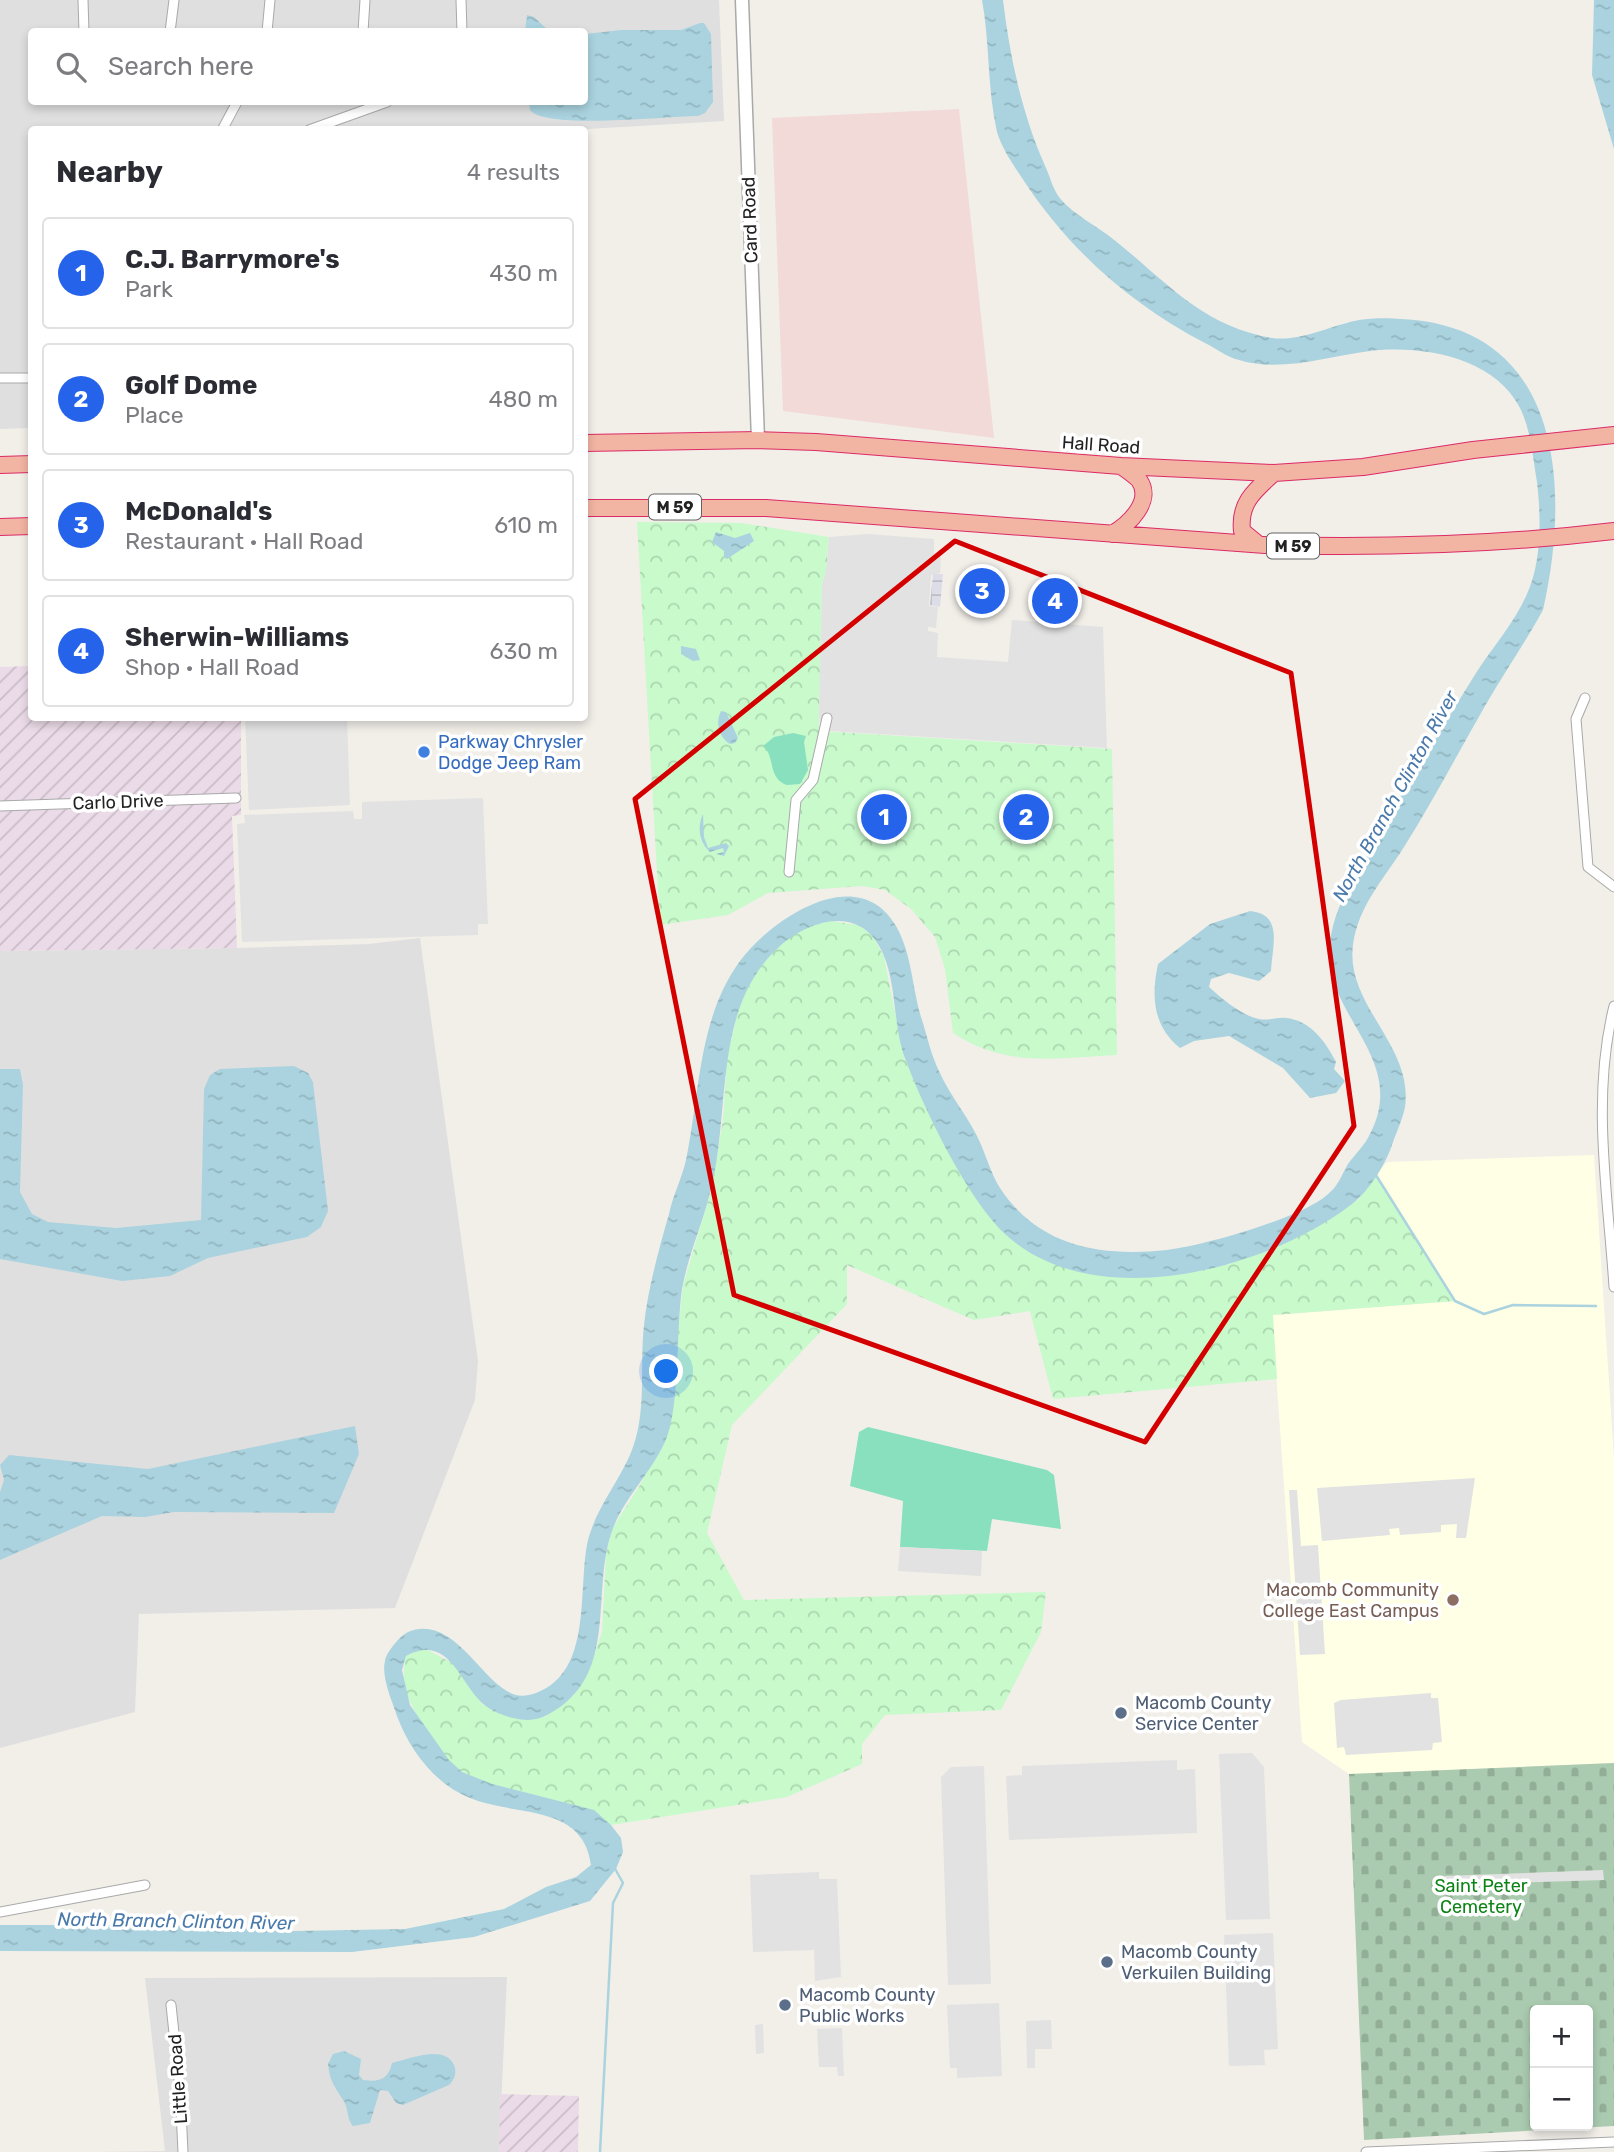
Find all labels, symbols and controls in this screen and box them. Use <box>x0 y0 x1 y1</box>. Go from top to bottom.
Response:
search box <box>28 28 588 105</box>
icon: search <box>52 48 90 86</box>
text: Search here <box>108 51 254 82</box>
text: Nearby <box>56 154 163 190</box>
text: 4 results <box>467 158 560 186</box>
street label: Card Road <box>737 176 763 264</box>
text: C.J. Barrymore's <box>125 244 340 275</box>
text: 1 <box>75 259 87 287</box>
text: 430 m <box>489 259 558 287</box>
text: Park <box>125 275 173 303</box>
text: Golf Dome <box>125 370 257 401</box>
text: 2 <box>74 385 88 413</box>
text: 480 m <box>488 385 558 413</box>
text: Place <box>125 401 184 429</box>
street label: Hall Road <box>1061 431 1141 459</box>
road number: M 59 <box>649 494 701 520</box>
text: McDonald's <box>125 496 273 527</box>
text: 3 <box>73 511 89 539</box>
text: 610 m <box>494 511 558 539</box>
text: Restaurant · Hall Road <box>125 527 363 555</box>
road number: M 59 <box>1267 534 1319 558</box>
pin: 3 <box>959 565 1005 617</box>
pin: 4 <box>1032 575 1078 627</box>
text: Sherwin-Williams <box>125 622 349 653</box>
text: 4 <box>73 637 89 665</box>
text: 630 m <box>490 637 558 665</box>
text: Shop · Hall Road <box>125 653 300 681</box>
water label: North Branch Clinton River <box>1327 686 1463 905</box>
place label: Parkway Chrysler Dodge Jeep Ram <box>438 731 583 774</box>
marker: Parkway Chrysler Dodge Jeep Ram <box>416 744 432 760</box>
street label: Carlo Drive <box>72 789 164 815</box>
pin: 1 <box>861 791 907 843</box>
pin: 2 <box>1003 791 1049 843</box>
your location <box>649 1354 683 1388</box>
place label: Macomb Community College East Campus <box>1262 1579 1439 1622</box>
marker: Macomb Community College East Campus <box>1445 1592 1461 1608</box>
place label: Macomb County Service Center <box>1135 1692 1272 1735</box>
marker: Macomb County Service Center <box>1113 1705 1129 1721</box>
park label: Saint Peter Cemetery <box>1434 1875 1528 1918</box>
water label: North Branch Clinton River <box>57 1907 296 1935</box>
place label: Macomb County Verkuilen Building <box>1121 1941 1271 1984</box>
marker: Macomb County Verkuilen Building <box>1099 1954 1115 1970</box>
place label: Macomb County Public Works <box>799 1984 936 2027</box>
marker: Macomb County Public Works <box>777 1997 793 2013</box>
map controls <box>1530 2005 1593 2131</box>
button: + <box>1530 2005 1593 2068</box>
street label: Little Road <box>164 2033 192 2125</box>
button: − <box>1530 2068 1593 2131</box>

